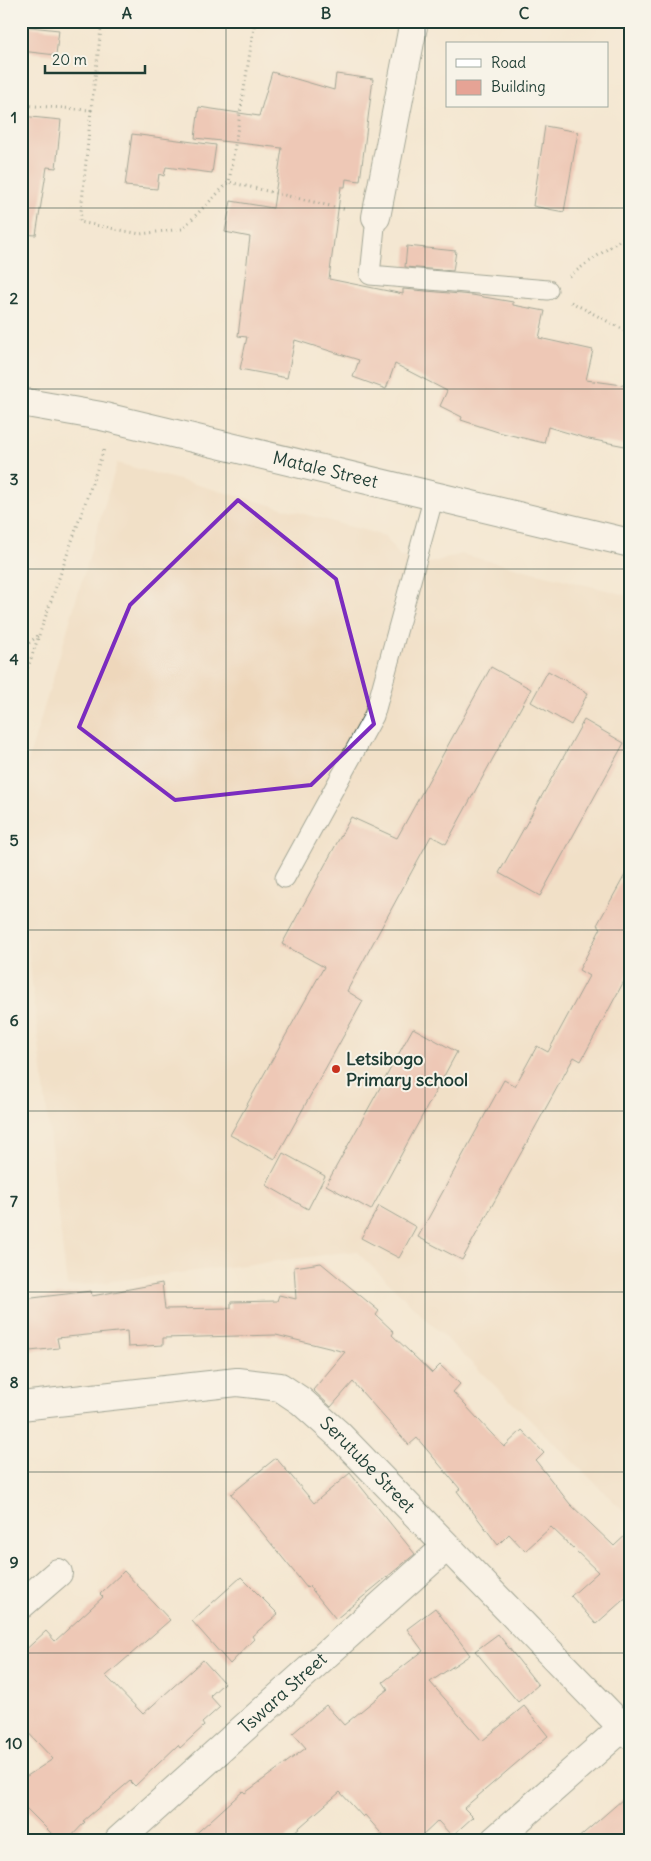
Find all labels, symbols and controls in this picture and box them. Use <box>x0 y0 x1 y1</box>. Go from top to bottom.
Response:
text: A <box>122 3 132 23</box>
text: B <box>321 3 332 23</box>
text: C <box>519 3 530 23</box>
scale bar <box>45 42 145 74</box>
legend <box>446 42 608 108</box>
text: 20 m <box>52 50 87 69</box>
text: Road <box>491 53 526 72</box>
text: Building <box>491 77 546 96</box>
text: 1 <box>11 107 17 127</box>
text: 2 <box>10 288 19 308</box>
street label: Matale Street <box>271 446 380 493</box>
text: 3 <box>9 469 19 489</box>
text: 4 <box>9 649 19 669</box>
text: 5 <box>9 830 19 850</box>
text: 6 <box>9 1010 19 1030</box>
place label: Letsibogo Primary school <box>346 1047 468 1091</box>
marker: Letsibogo Primary school <box>330 1063 342 1075</box>
text: 7 <box>10 1191 18 1211</box>
text: 8 <box>9 1372 19 1392</box>
street label: Serutube Street <box>315 1411 420 1518</box>
text: 9 <box>9 1552 19 1572</box>
street label: Tswara Street <box>234 1647 331 1738</box>
text: 10 <box>6 1733 22 1753</box>

